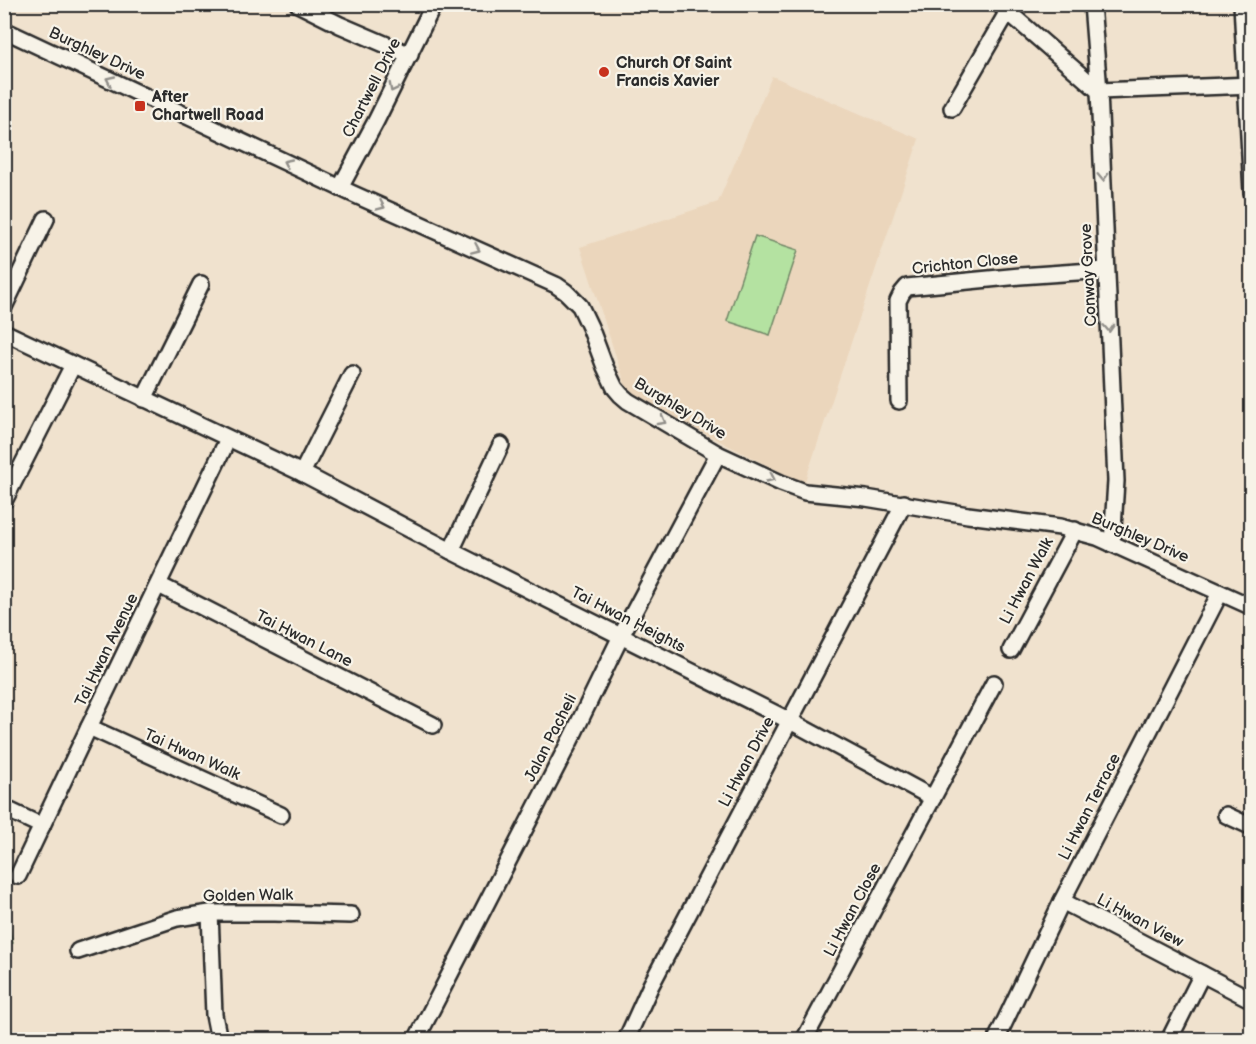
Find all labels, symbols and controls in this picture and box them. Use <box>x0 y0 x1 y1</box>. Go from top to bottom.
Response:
street label: Burghley Drive <box>46 23 149 85</box>
street label: Chartwell Drive <box>339 35 406 141</box>
place label: Church Of Saint Francis Xavier <box>616 54 733 91</box>
marker: Church Of Saint Francis Xavier <box>597 65 611 79</box>
one-way arrow <box>106 75 117 87</box>
one-way arrow <box>389 82 400 92</box>
place label: After Chartwell Road <box>151 88 264 125</box>
marker: After Chartwell Road <box>133 99 147 113</box>
one-way arrow <box>282 158 293 170</box>
one-way arrow <box>1096 172 1109 181</box>
one-way arrow <box>375 199 386 211</box>
street label: Conway Grove <box>1077 223 1101 327</box>
one-way arrow <box>469 242 480 254</box>
street label: Crichton Close <box>911 249 1019 279</box>
one-way arrow <box>1103 324 1116 333</box>
street label: Burghley Drive <box>630 374 730 444</box>
one-way arrow <box>656 414 666 426</box>
one-way arrow <box>764 471 775 483</box>
street label: Burghley Drive <box>1088 509 1192 567</box>
street label: Li Hwan Walk <box>996 534 1058 628</box>
street label: Tai Hwan Heights <box>568 583 688 657</box>
street label: Tai Hwan Avenue <box>71 590 143 710</box>
street label: Tai Hwan Lane <box>252 606 356 672</box>
street label: Jalan Pacheli <box>521 691 581 785</box>
street label: Li Hwan Drive <box>715 713 779 810</box>
street label: Tai Hwan Walk <box>141 725 243 785</box>
street label: Li Hwan Terrace <box>1055 750 1125 864</box>
street label: Li Hwan Close <box>820 859 886 960</box>
street label: Golden Walk <box>203 886 293 906</box>
street label: Li Hwan View <box>1093 890 1187 952</box>

